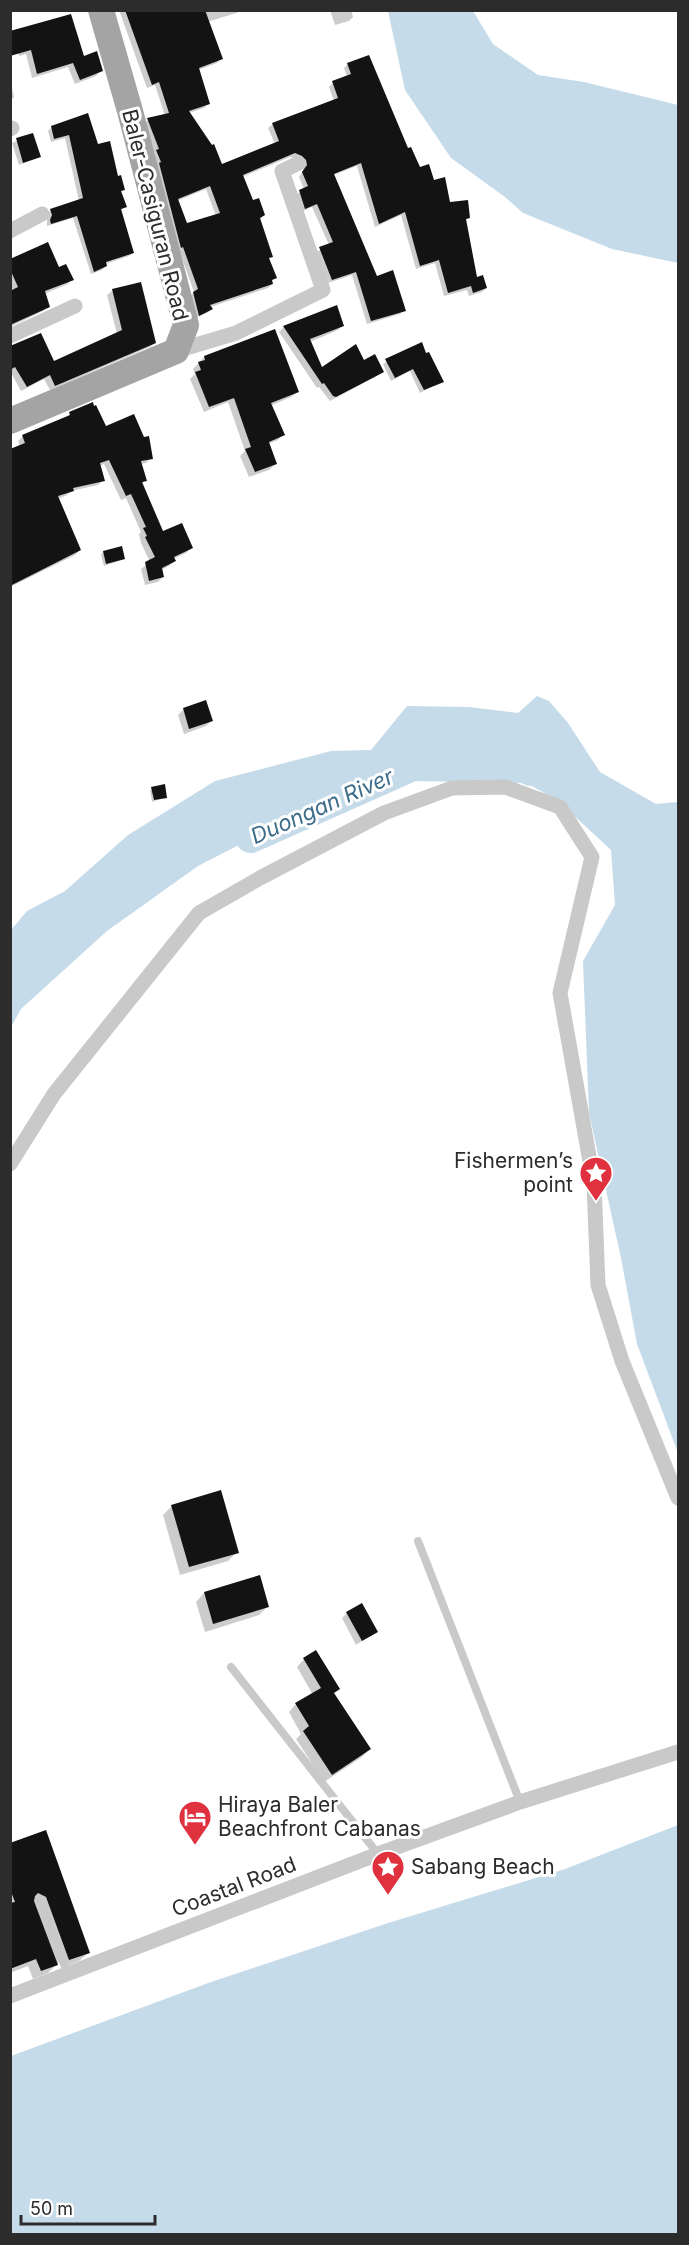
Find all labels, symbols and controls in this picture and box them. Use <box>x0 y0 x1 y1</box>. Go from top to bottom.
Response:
street label: Baler-Casiguran Road <box>117 107 194 323</box>
water label: Duongan River <box>247 763 398 849</box>
place label: Fishermen’s point <box>454 1148 573 1197</box>
place icon: Fishermen’s point <box>578 1155 614 1202</box>
place label: Hiraya Baler Beachfront Cabanas <box>218 1792 421 1841</box>
hotel icon: Hiraya Baler Beachfront Cabanas <box>177 1799 213 1846</box>
place icon: Sabang Beach <box>370 1849 406 1896</box>
street label: Coastal Road <box>168 1851 300 1922</box>
place label: Sabang Beach <box>411 1854 555 1879</box>
scale bar <box>21 2188 154 2226</box>
text: 50 m <box>30 2198 73 2219</box>

